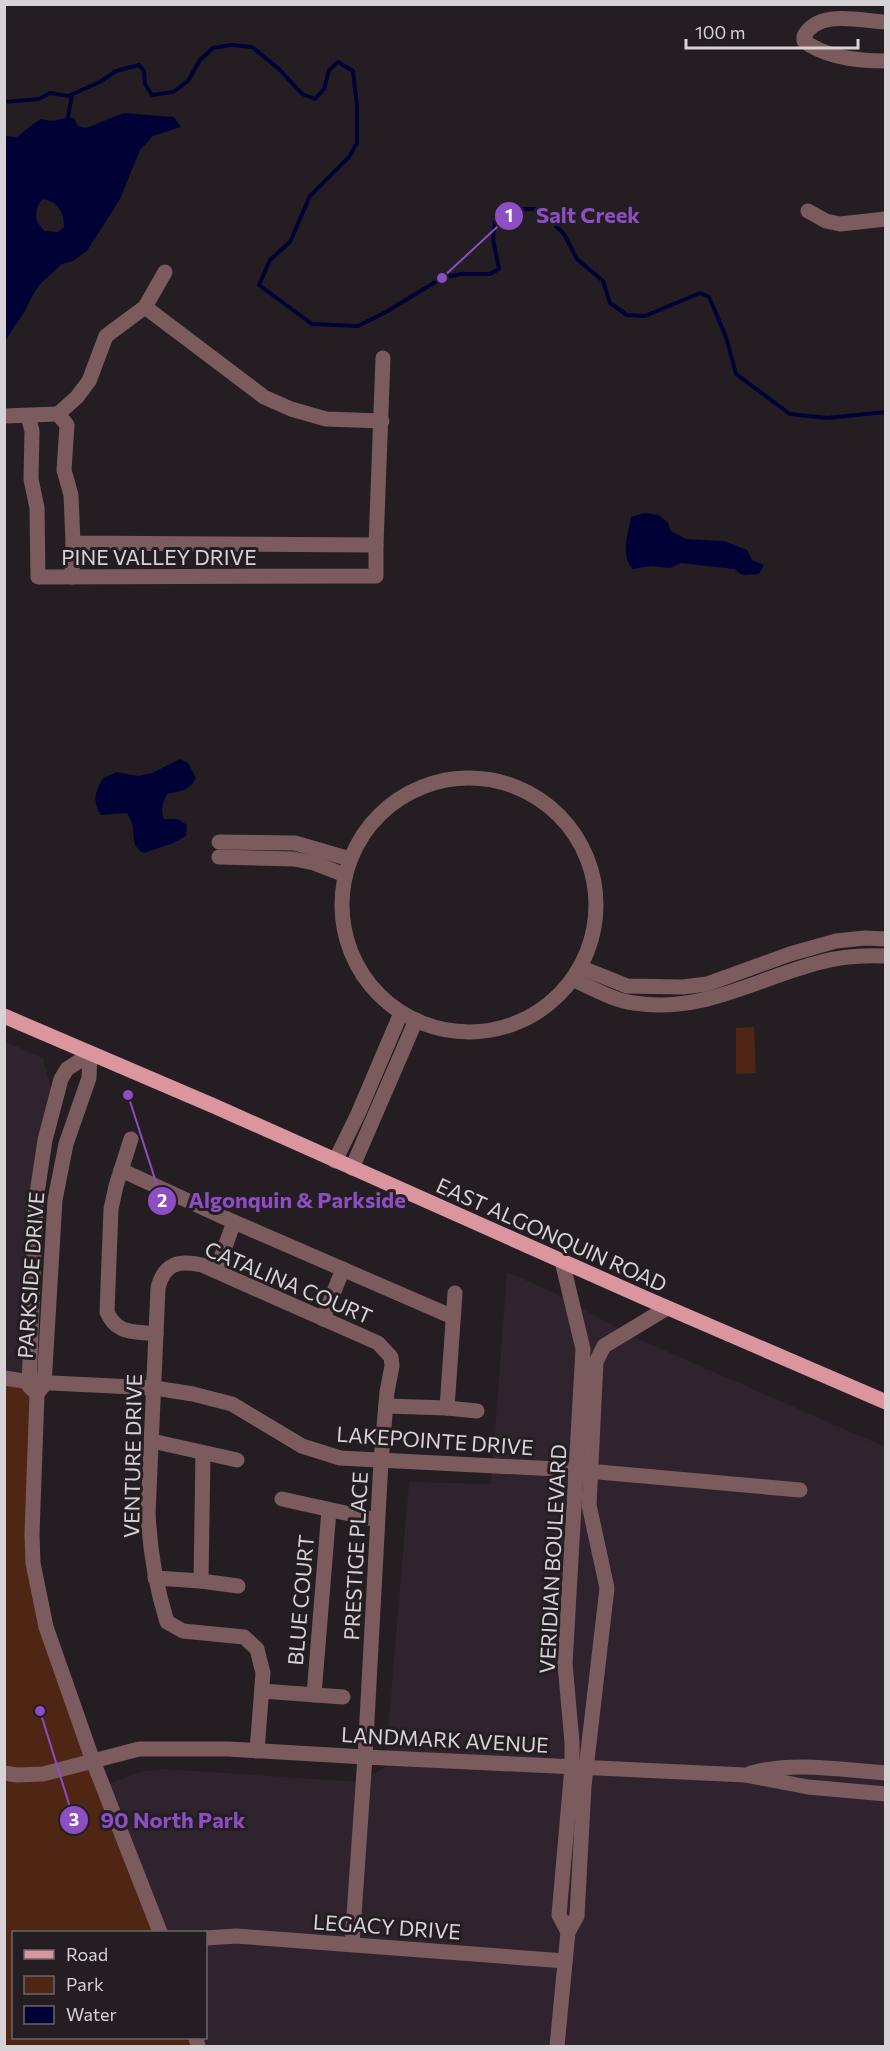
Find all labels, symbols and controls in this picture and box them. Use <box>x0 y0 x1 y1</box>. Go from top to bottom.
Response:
scale bar <box>686 12 858 50</box>
text: 100 m <box>695 21 745 43</box>
callout: Salt Creek <box>494 196 652 236</box>
text: Salt Creek <box>536 201 640 228</box>
text: 1 <box>505 204 513 226</box>
street label: PINE VALLEY DRIVE <box>61 544 257 569</box>
street label: EAST ALGONQUIN ROAD <box>433 1172 671 1296</box>
callout: Algonquin & Parkside <box>147 1181 418 1221</box>
text: Algonquin & Parkside <box>188 1186 406 1213</box>
text: 2 <box>157 1189 167 1211</box>
street label: PARKSIDE DRIVE <box>12 1191 48 1359</box>
street label: CATALINA COURT <box>202 1235 376 1329</box>
street label: VENTURE DRIVE <box>118 1374 146 1538</box>
street label: LAKEPOINTE DRIVE <box>336 1421 534 1459</box>
street label: VERIDIAN BOULEVARD <box>533 1444 571 1674</box>
street label: PRESTIGE PLACE <box>338 1471 372 1641</box>
street label: BLUE COURT <box>282 1534 318 1666</box>
street label: LANDMARK AVENUE <box>341 1721 549 1757</box>
callout: 90 North Park <box>59 1800 258 1840</box>
text: 90 North Park <box>101 1806 246 1833</box>
text: 3 <box>69 1808 79 1830</box>
street label: LEGACY DRIVE <box>312 1908 462 1944</box>
legend <box>12 1931 207 2039</box>
text: Road <box>66 1943 108 1965</box>
text: Park <box>66 1973 104 1995</box>
text: Water <box>66 2003 117 2025</box>

